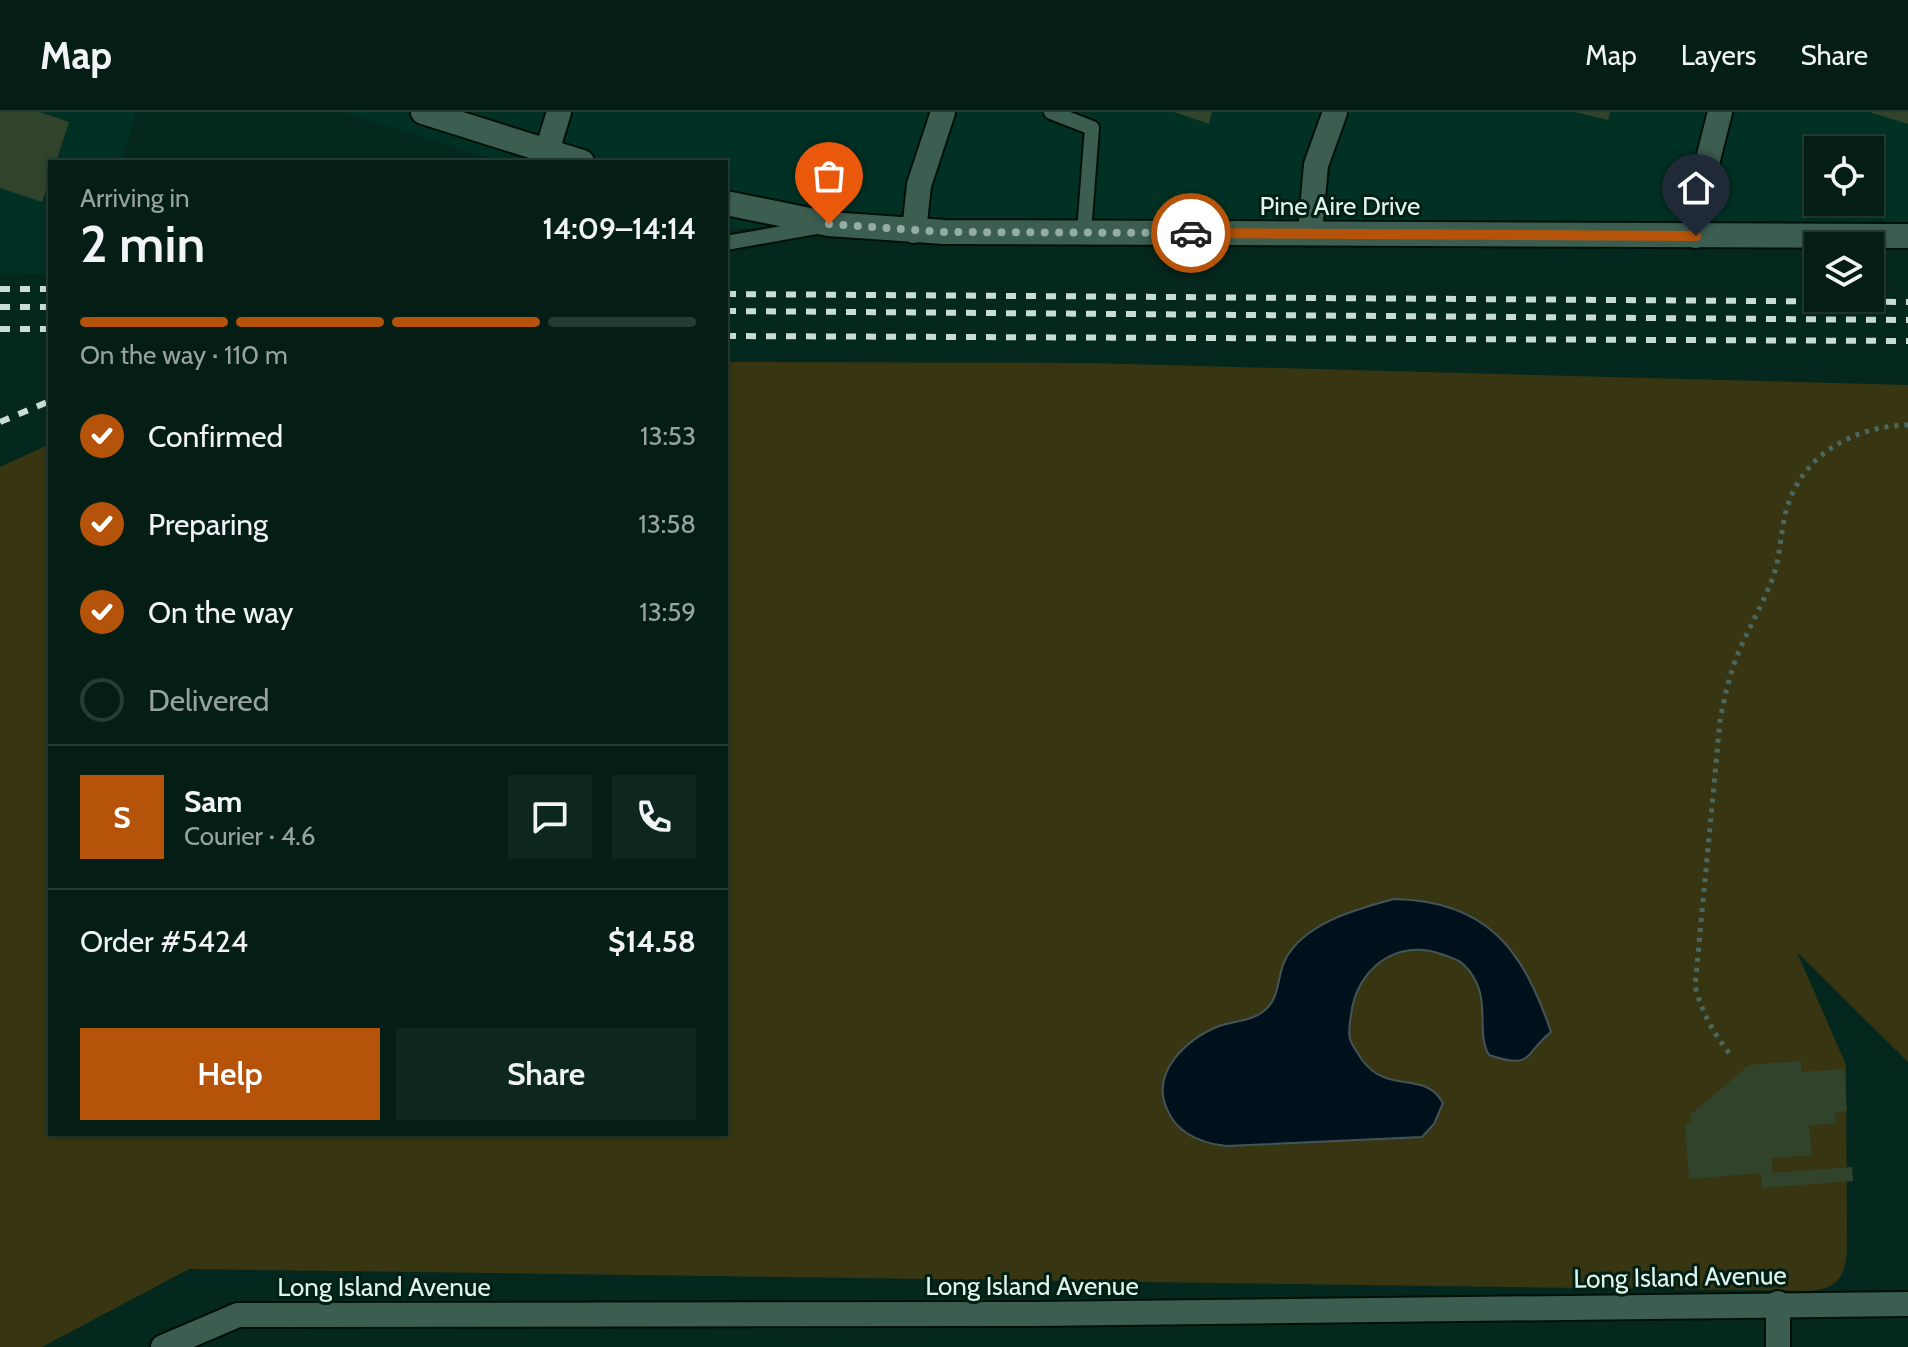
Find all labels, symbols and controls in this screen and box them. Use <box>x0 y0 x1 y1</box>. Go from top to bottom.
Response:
text: Map <box>40 32 112 79</box>
text: Map <box>1585 38 1637 72</box>
text: Layers <box>1681 38 1756 72</box>
text: Share <box>1800 38 1868 72</box>
map controls <box>1804 136 1884 312</box>
button: locate <box>1804 136 1884 216</box>
pin <box>795 142 863 224</box>
icon: bag <box>807 154 851 198</box>
pin <box>1662 154 1730 236</box>
icon: home <box>1674 166 1718 210</box>
text: Arriving in <box>80 182 190 214</box>
street label: Pine Aire Drive <box>1260 190 1420 222</box>
courier <box>1151 193 1231 273</box>
text: 14:09–14:14 <box>543 210 696 247</box>
icon: car <box>1169 211 1213 255</box>
text: 2 min <box>80 212 205 275</box>
button: layers <box>1804 232 1884 312</box>
text: On the way · 110 m <box>80 339 288 371</box>
icon: check <box>80 414 124 458</box>
text: Confirmed <box>148 418 283 455</box>
text: 13:53 <box>640 420 696 452</box>
icon: check <box>80 502 124 546</box>
text: Preparing <box>148 506 268 543</box>
text: 13:58 <box>638 508 696 540</box>
icon: check <box>80 590 124 634</box>
text: On the way <box>148 594 293 631</box>
text: 13:59 <box>639 596 696 628</box>
text: Delivered <box>148 682 269 719</box>
button: chat <box>508 775 592 859</box>
button: phone <box>612 775 696 859</box>
text: Sam <box>184 783 242 820</box>
text: S <box>113 799 131 836</box>
text: Courier · 4.6 <box>184 820 316 852</box>
text: Order #5424 <box>80 923 248 960</box>
text: $14.58 <box>608 923 696 960</box>
button: Help <box>80 1028 380 1120</box>
button: Share <box>396 1028 696 1120</box>
street label: Long Island Avenue <box>1573 1259 1787 1295</box>
street label: Long Island Avenue <box>925 1270 1139 1302</box>
street label: Long Island Avenue <box>277 1271 491 1303</box>

